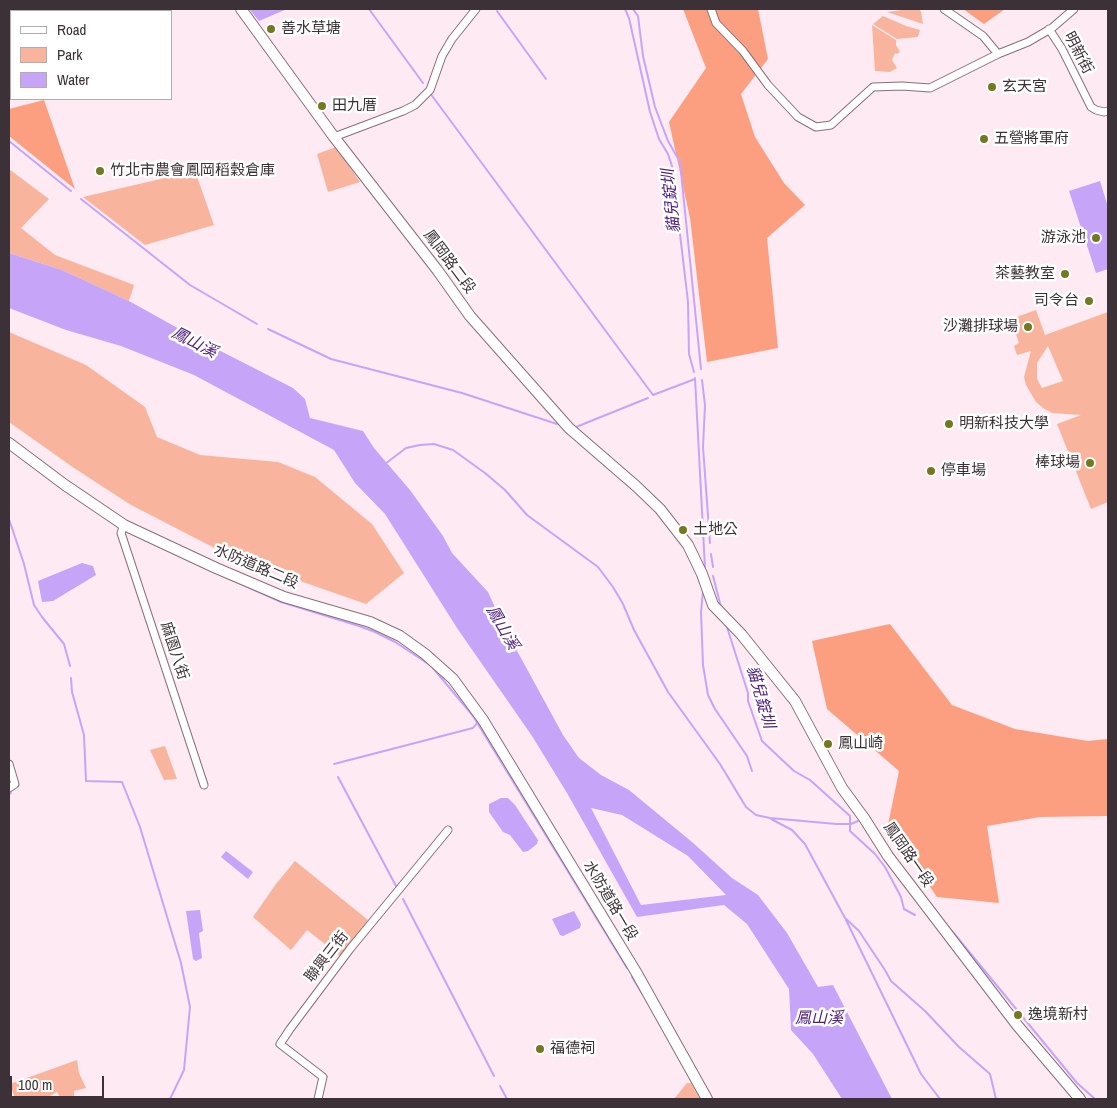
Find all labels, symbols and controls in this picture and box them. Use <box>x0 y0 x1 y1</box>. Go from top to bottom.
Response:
legend <box>10 10 172 100</box>
text: Road <box>57 19 86 40</box>
place label: 善水草塘 <box>281 20 341 38</box>
marker: 善水草塘 <box>265 23 277 35</box>
street label: 明新街 <box>1059 29 1097 77</box>
text: Park <box>57 44 82 65</box>
text: Water <box>57 69 89 90</box>
place label: 玄天宮 <box>1002 78 1047 96</box>
marker: 玄天宮 <box>986 81 998 93</box>
place label: 田九厝 <box>332 97 377 115</box>
marker: 田九厝 <box>316 100 328 112</box>
place label: 五營將軍府 <box>994 130 1069 148</box>
marker: 五營將軍府 <box>978 133 990 145</box>
place label: 竹北市農會鳳岡稻穀倉庫 <box>110 162 275 180</box>
marker: 竹北市農會鳳岡稻穀倉庫 <box>94 165 106 177</box>
water label: 貓兒錠圳 <box>659 168 685 234</box>
street label: 鳳岡路二段 <box>419 227 479 297</box>
place label: 游泳池 <box>1041 229 1086 247</box>
marker: 游泳池 <box>1090 232 1102 244</box>
place label: 茶藝教室 <box>995 265 1055 283</box>
marker: 茶藝教室 <box>1059 268 1071 280</box>
place label: 司令台 <box>1034 292 1079 310</box>
marker: 司令台 <box>1083 295 1095 307</box>
place label: 沙灘排球場 <box>943 318 1018 336</box>
marker: 沙灘排球場 <box>1022 321 1034 333</box>
water label: 鳳山溪 <box>168 324 220 362</box>
place label: 明新科技大學 <box>959 415 1049 433</box>
marker: 明新科技大學 <box>943 418 955 430</box>
place label: 棒球場 <box>1035 454 1080 472</box>
marker: 棒球場 <box>1084 457 1096 469</box>
place label: 停車場 <box>941 462 986 480</box>
marker: 停車場 <box>925 465 937 477</box>
place label: 土地公 <box>693 521 738 539</box>
marker: 土地公 <box>677 524 689 536</box>
street label: 水防道路二段 <box>211 541 301 593</box>
water label: 鳳山溪 <box>482 602 522 654</box>
street label: 麻園八街 <box>156 620 192 682</box>
water label: 貓兒錠圳 <box>742 664 778 730</box>
place label: 鳳山崎 <box>838 735 883 753</box>
marker: 鳳山崎 <box>822 738 834 750</box>
street label: 鳳岡路一段 <box>879 819 937 891</box>
street label: 水防道路一段 <box>579 858 641 944</box>
street label: 聯興三街 <box>301 928 353 986</box>
place label: 逸境新村 <box>1028 1006 1088 1024</box>
water label: 鳳山溪 <box>795 1009 843 1029</box>
marker: 逸境新村 <box>1012 1009 1024 1021</box>
place label: 福德祠 <box>550 1040 595 1058</box>
marker: 福德祠 <box>534 1043 546 1055</box>
scale bar <box>12 1066 106 1098</box>
text: 100 m <box>18 1074 52 1095</box>

